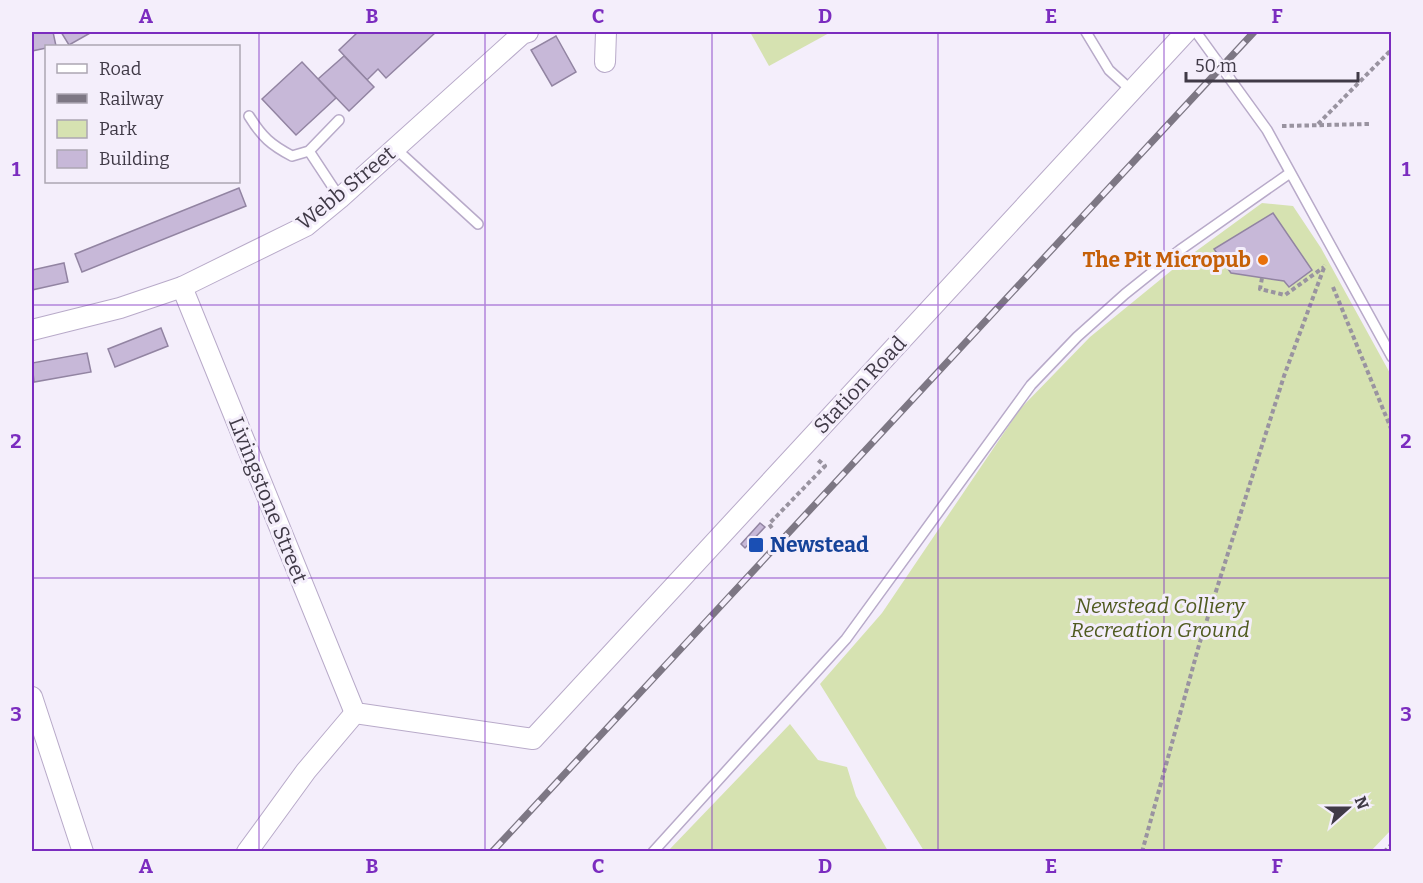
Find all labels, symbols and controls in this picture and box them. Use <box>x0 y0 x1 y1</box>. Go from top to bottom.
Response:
text: A <box>139 4 154 28</box>
text: B <box>366 4 379 28</box>
text: C <box>592 4 604 28</box>
text: D <box>818 4 832 28</box>
text: E <box>1045 4 1057 28</box>
text: F <box>1271 4 1283 28</box>
legend <box>45 45 240 183</box>
scale bar <box>1186 45 1358 83</box>
text: 50 m <box>1195 55 1237 77</box>
text: Road <box>99 58 142 80</box>
text: Railway <box>99 88 164 110</box>
text: Park <box>99 118 138 140</box>
street label: Webb Street <box>291 140 401 236</box>
text: Building <box>99 148 170 170</box>
text: 1 <box>12 157 21 181</box>
text: 1 <box>1402 157 1411 181</box>
place label: The Pit Micropub <box>1083 247 1251 273</box>
marker: The Pit Micropub <box>1256 253 1270 267</box>
street label: Station Road <box>808 331 912 439</box>
street label: Livingstone Street <box>223 413 313 587</box>
text: 2 <box>10 429 22 453</box>
text: 2 <box>1400 429 1412 453</box>
place label: Newstead <box>770 532 869 558</box>
marker: Newstead <box>747 536 765 554</box>
park label: Newstead Colliery Recreation Ground <box>1071 593 1249 643</box>
text: 3 <box>10 702 22 726</box>
text: 3 <box>1400 702 1412 726</box>
north arrow <box>1318 778 1378 838</box>
text: N <box>1350 794 1373 812</box>
text: A <box>139 854 154 878</box>
text: B <box>366 854 379 878</box>
text: C <box>592 854 604 878</box>
text: D <box>818 854 832 878</box>
text: E <box>1045 854 1057 878</box>
text: F <box>1271 854 1283 878</box>

